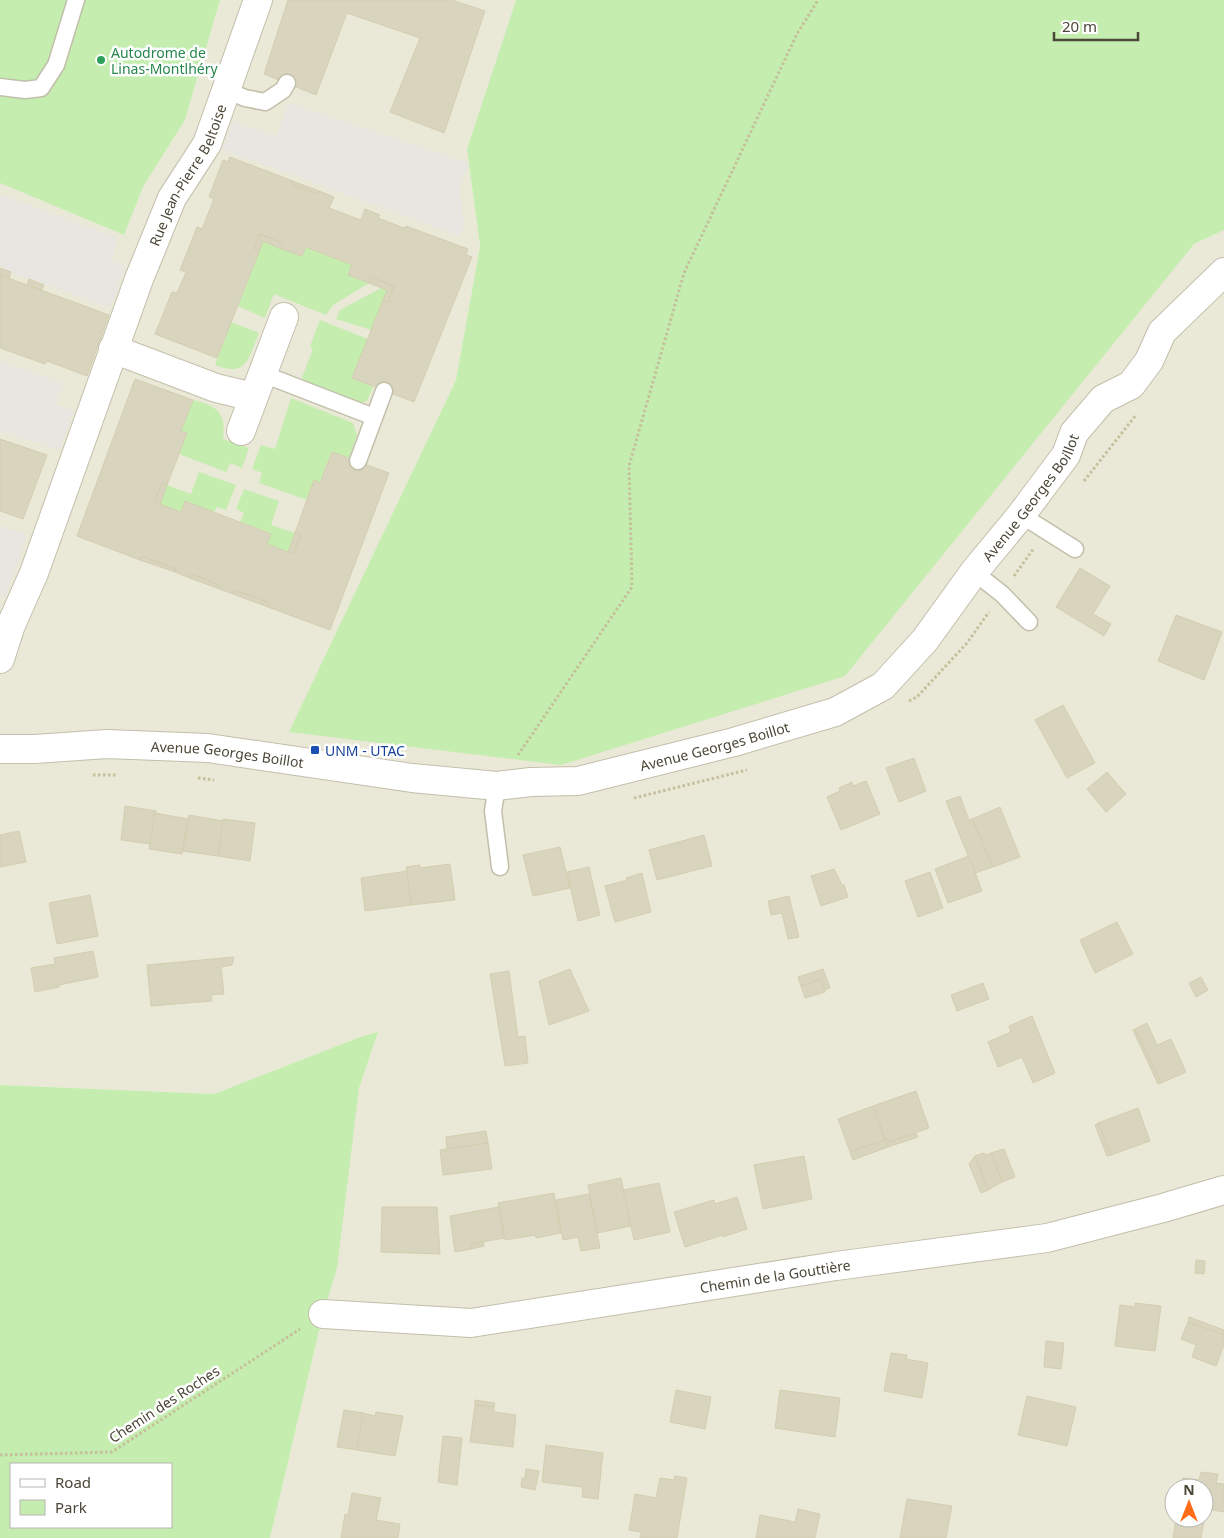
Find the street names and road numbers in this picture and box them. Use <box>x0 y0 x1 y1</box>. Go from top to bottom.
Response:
street label: Rue Jean-Pierre Beltoise <box>144 101 230 249</box>
street label: Avenue Georges Boillot <box>978 431 1083 565</box>
street label: Avenue Georges Boillot <box>638 717 791 775</box>
street label: Avenue Georges Boillot <box>150 736 305 771</box>
street label: Chemin de la Gouttière <box>698 1255 852 1297</box>
street label: Chemin des Roches <box>105 1361 223 1447</box>

